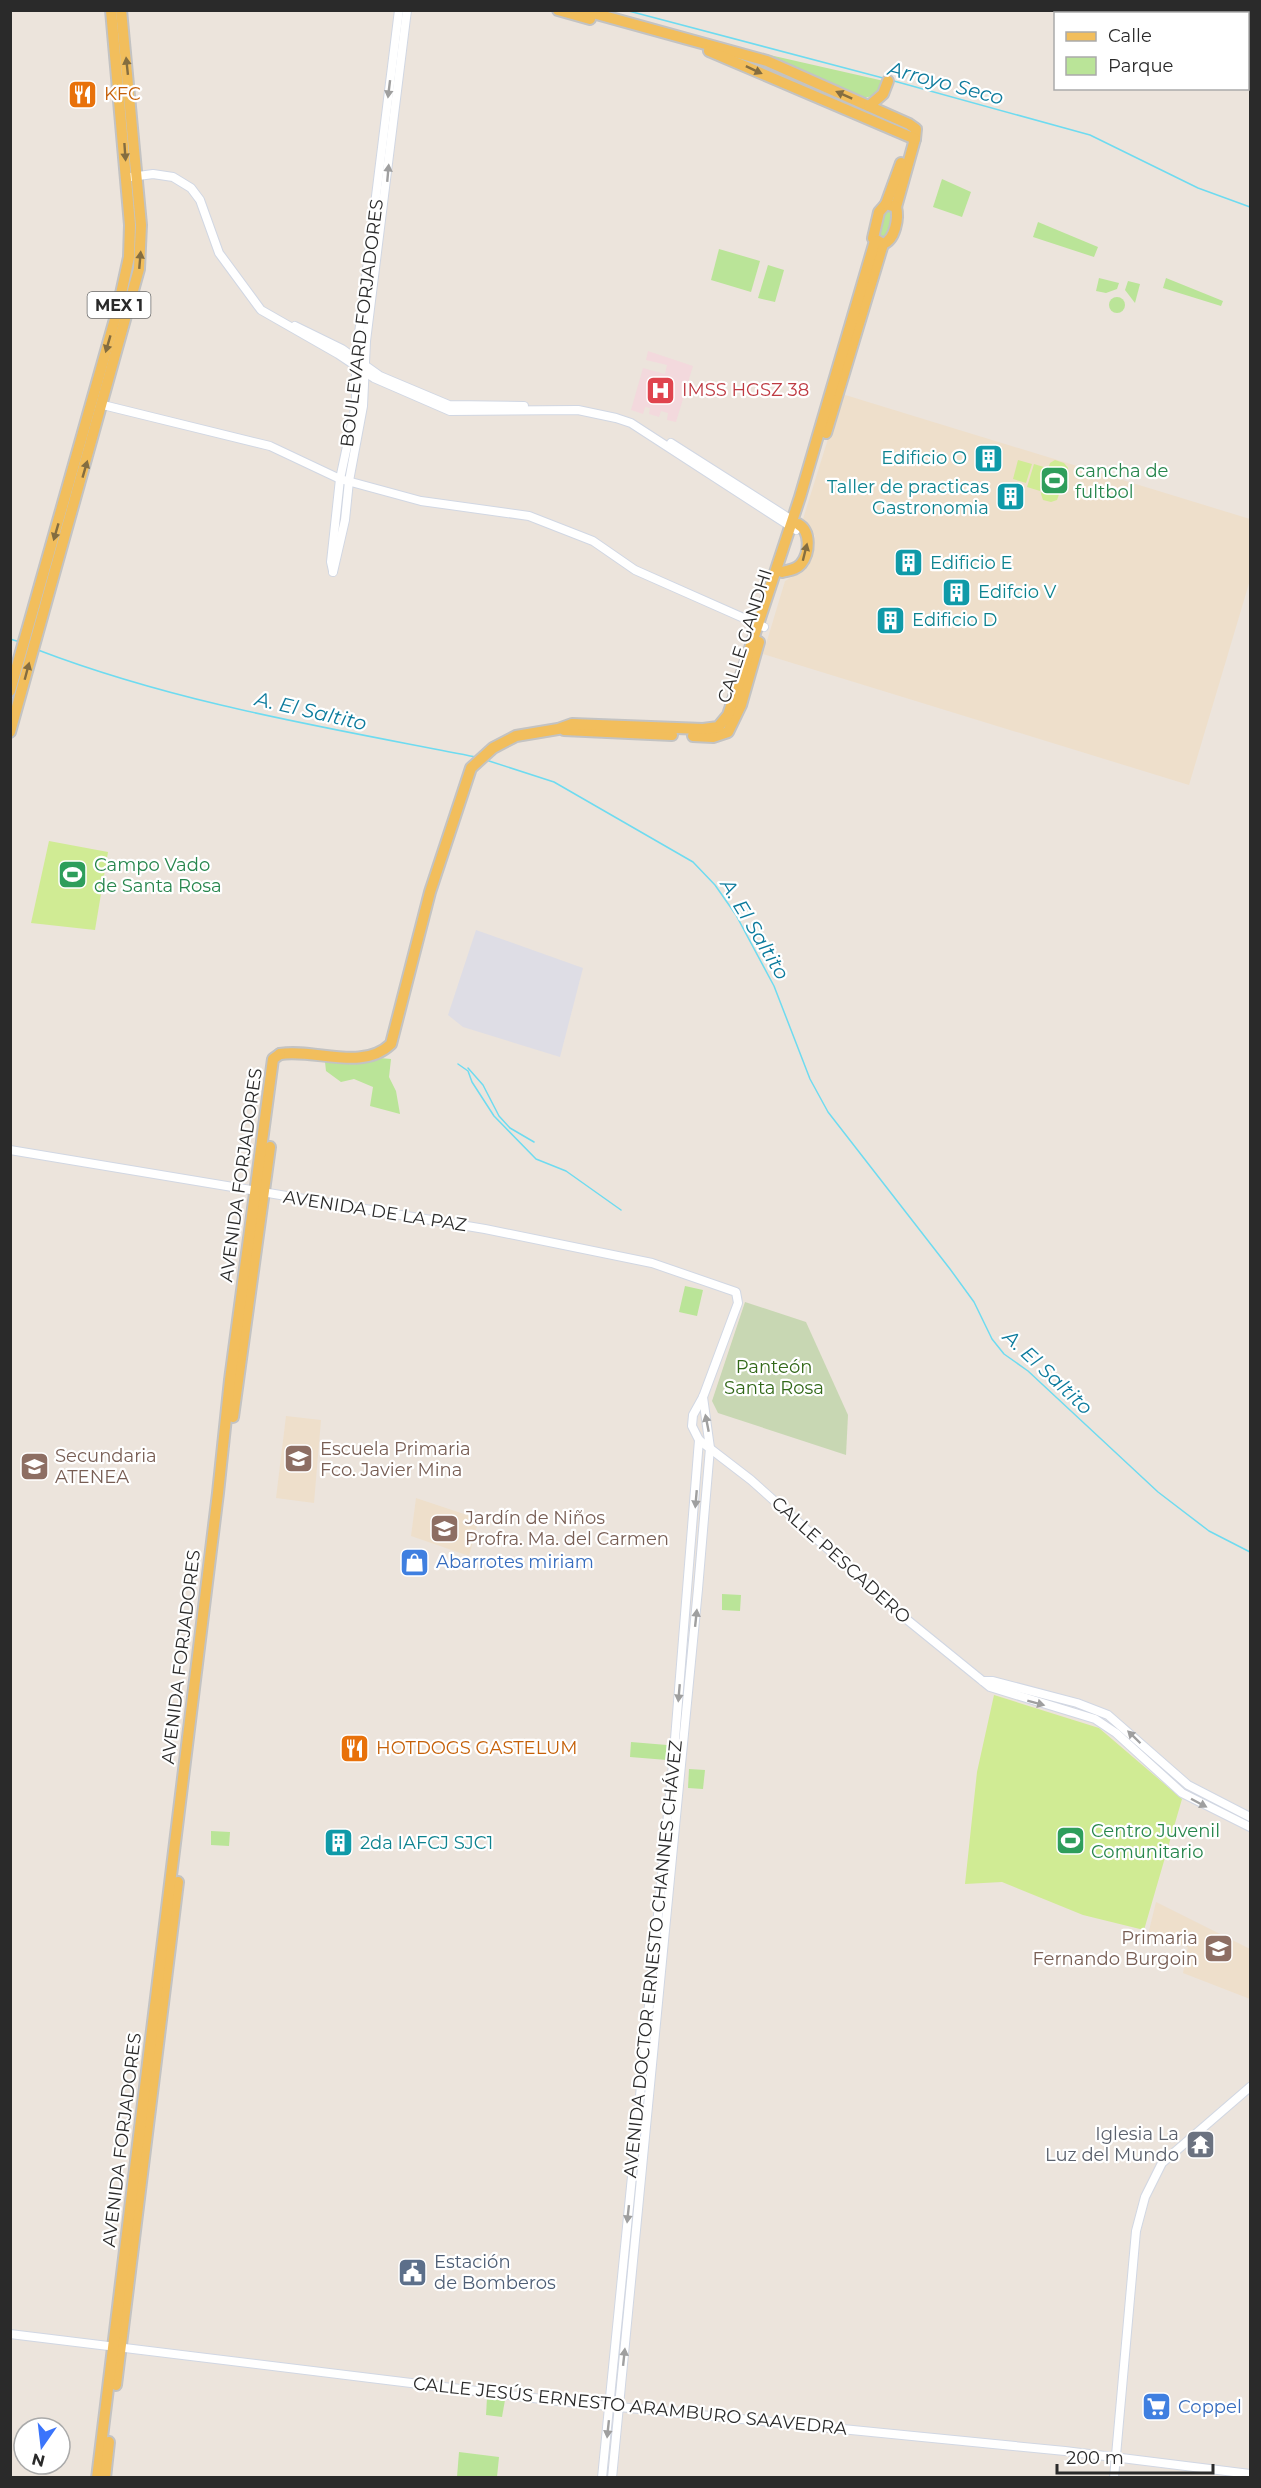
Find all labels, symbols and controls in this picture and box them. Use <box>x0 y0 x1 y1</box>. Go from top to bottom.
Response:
legend <box>1054 12 1249 90</box>
text: Calle <box>1108 25 1152 47</box>
text: Parque <box>1108 55 1174 77</box>
one-way arrow <box>122 56 132 75</box>
water label: Arroyo Seco <box>885 56 1006 110</box>
one-way arrow <box>746 65 763 74</box>
restaurant icon: KFC <box>67 78 99 110</box>
one-way arrow <box>384 80 393 99</box>
place label: KFC <box>104 83 141 105</box>
one-way arrow <box>835 90 853 99</box>
one-way arrow <box>121 143 130 162</box>
one-way arrow <box>383 164 393 183</box>
street label: BOULEVARD FORJADORES <box>336 198 388 448</box>
one-way arrow <box>135 250 144 269</box>
road number: MEX 1 <box>88 292 150 318</box>
one-way arrow <box>103 336 112 354</box>
hospital icon: IMSS HGSZ 38 <box>645 374 677 406</box>
place label: IMSS HGSZ 38 <box>682 379 809 401</box>
building icon: Edificio O <box>972 442 1004 474</box>
place label: Edificio O <box>881 447 967 469</box>
one-way arrow <box>80 460 90 478</box>
place label: cancha de fultbol <box>1075 460 1169 503</box>
sports icon: cancha de fultbol <box>1038 465 1070 497</box>
place label: Taller de practicas Gastronomia <box>827 476 989 519</box>
building icon: Taller de practicas Gastronomia <box>994 481 1026 513</box>
one-way arrow <box>51 523 60 541</box>
one-way arrow <box>800 543 810 561</box>
building icon: Edificio E <box>893 547 925 579</box>
place label: Edificio E <box>930 552 1013 574</box>
street label: CALLE GANDHI <box>713 566 777 706</box>
building icon: Edifcio V <box>941 576 973 608</box>
place label: Edifcio V <box>978 581 1057 603</box>
building icon: Edificio D <box>875 604 907 636</box>
place label: Edificio D <box>912 609 997 631</box>
one-way arrow <box>23 662 33 680</box>
water label: A. El Saltito <box>252 686 369 735</box>
place label: Campo Vado de Santa Rosa <box>94 854 222 897</box>
sports icon: Campo Vado de Santa Rosa <box>57 859 89 891</box>
water label: A. El Saltito <box>715 873 795 984</box>
street label: AVENIDA FORJADORES <box>215 1067 267 1283</box>
street label: AVENIDA DE LA PAZ <box>282 1186 469 1236</box>
water label: A. El Saltito <box>998 1324 1098 1420</box>
park label: Panteón Santa Rosa <box>724 1356 824 1399</box>
one-way arrow <box>702 1413 711 1432</box>
place label: Escuela Primaria Fco. Javier Mina <box>320 1438 471 1481</box>
school or university icon: Escuela Primaria Fco. Javier Mina <box>283 1443 315 1475</box>
place label: Secundaria ATENEA <box>55 1445 157 1488</box>
school or university icon: Secundaria ATENEA <box>18 1450 50 1482</box>
one-way arrow <box>691 1489 701 1508</box>
street label: CALLE PESCADERO <box>767 1492 915 1628</box>
place label: Jardín de Niños Profra. Ma. del Carmen <box>464 1507 669 1550</box>
school or university icon: Jardín de Niños Profra. Ma. del Carmen <box>428 1512 460 1544</box>
shop icon: Abarrotes miriam <box>399 1546 431 1578</box>
street label: AVENIDA FORJADORES <box>157 1549 205 1765</box>
place label: Abarrotes miriam <box>436 1551 594 1573</box>
one-way arrow <box>691 1608 700 1627</box>
one-way arrow <box>674 1683 684 1702</box>
one-way arrow <box>1027 1698 1045 1708</box>
one-way arrow <box>1127 1731 1142 1744</box>
restaurant icon: HOTDOGS GASTELUM <box>339 1732 371 1764</box>
place label: HOTDOGS GASTELUM <box>376 1737 577 1759</box>
street label: AVENIDA DOCTOR ERNESTO CHANNES CHÁVEZ <box>619 1739 687 2179</box>
one-way arrow <box>1191 1798 1208 1808</box>
place label: Centro Juvenil Comunitario <box>1091 1820 1220 1863</box>
sports icon: Centro Juvenil Comunitario <box>1054 1825 1086 1857</box>
building icon: 2da IAFCJ SJC1 <box>323 1827 355 1859</box>
place label: 2da IAFCJ SJC1 <box>360 1832 493 1854</box>
place label: Primaria Fernando Burgoin <box>1033 1927 1198 1970</box>
school or university icon: Primaria Fernando Burgoin <box>1203 1932 1235 1964</box>
street label: AVENIDA FORJADORES <box>98 2032 146 2248</box>
place label: Iglesia La Luz del Mundo <box>1045 2123 1179 2166</box>
temple icon: Iglesia La Luz del Mundo <box>1184 2128 1216 2160</box>
one-way arrow <box>623 2205 633 2224</box>
place label: Estación de Bomberos <box>434 2251 556 2294</box>
public building icon: Estación de Bomberos <box>397 2256 429 2288</box>
one-way arrow <box>619 2347 629 2366</box>
street label: CALLE JESÚS ERNESTO ARAMBURO SAAVEDRA <box>412 2372 848 2440</box>
supermarket icon: Coppel <box>1141 2391 1173 2423</box>
place label: Coppel <box>1178 2396 1242 2418</box>
north arrow <box>12 2416 72 2476</box>
one-way arrow <box>603 2420 613 2439</box>
scale bar <box>1057 2437 1213 2475</box>
text: 200 m <box>1066 2447 1124 2469</box>
text: N <box>30 2449 47 2471</box>

